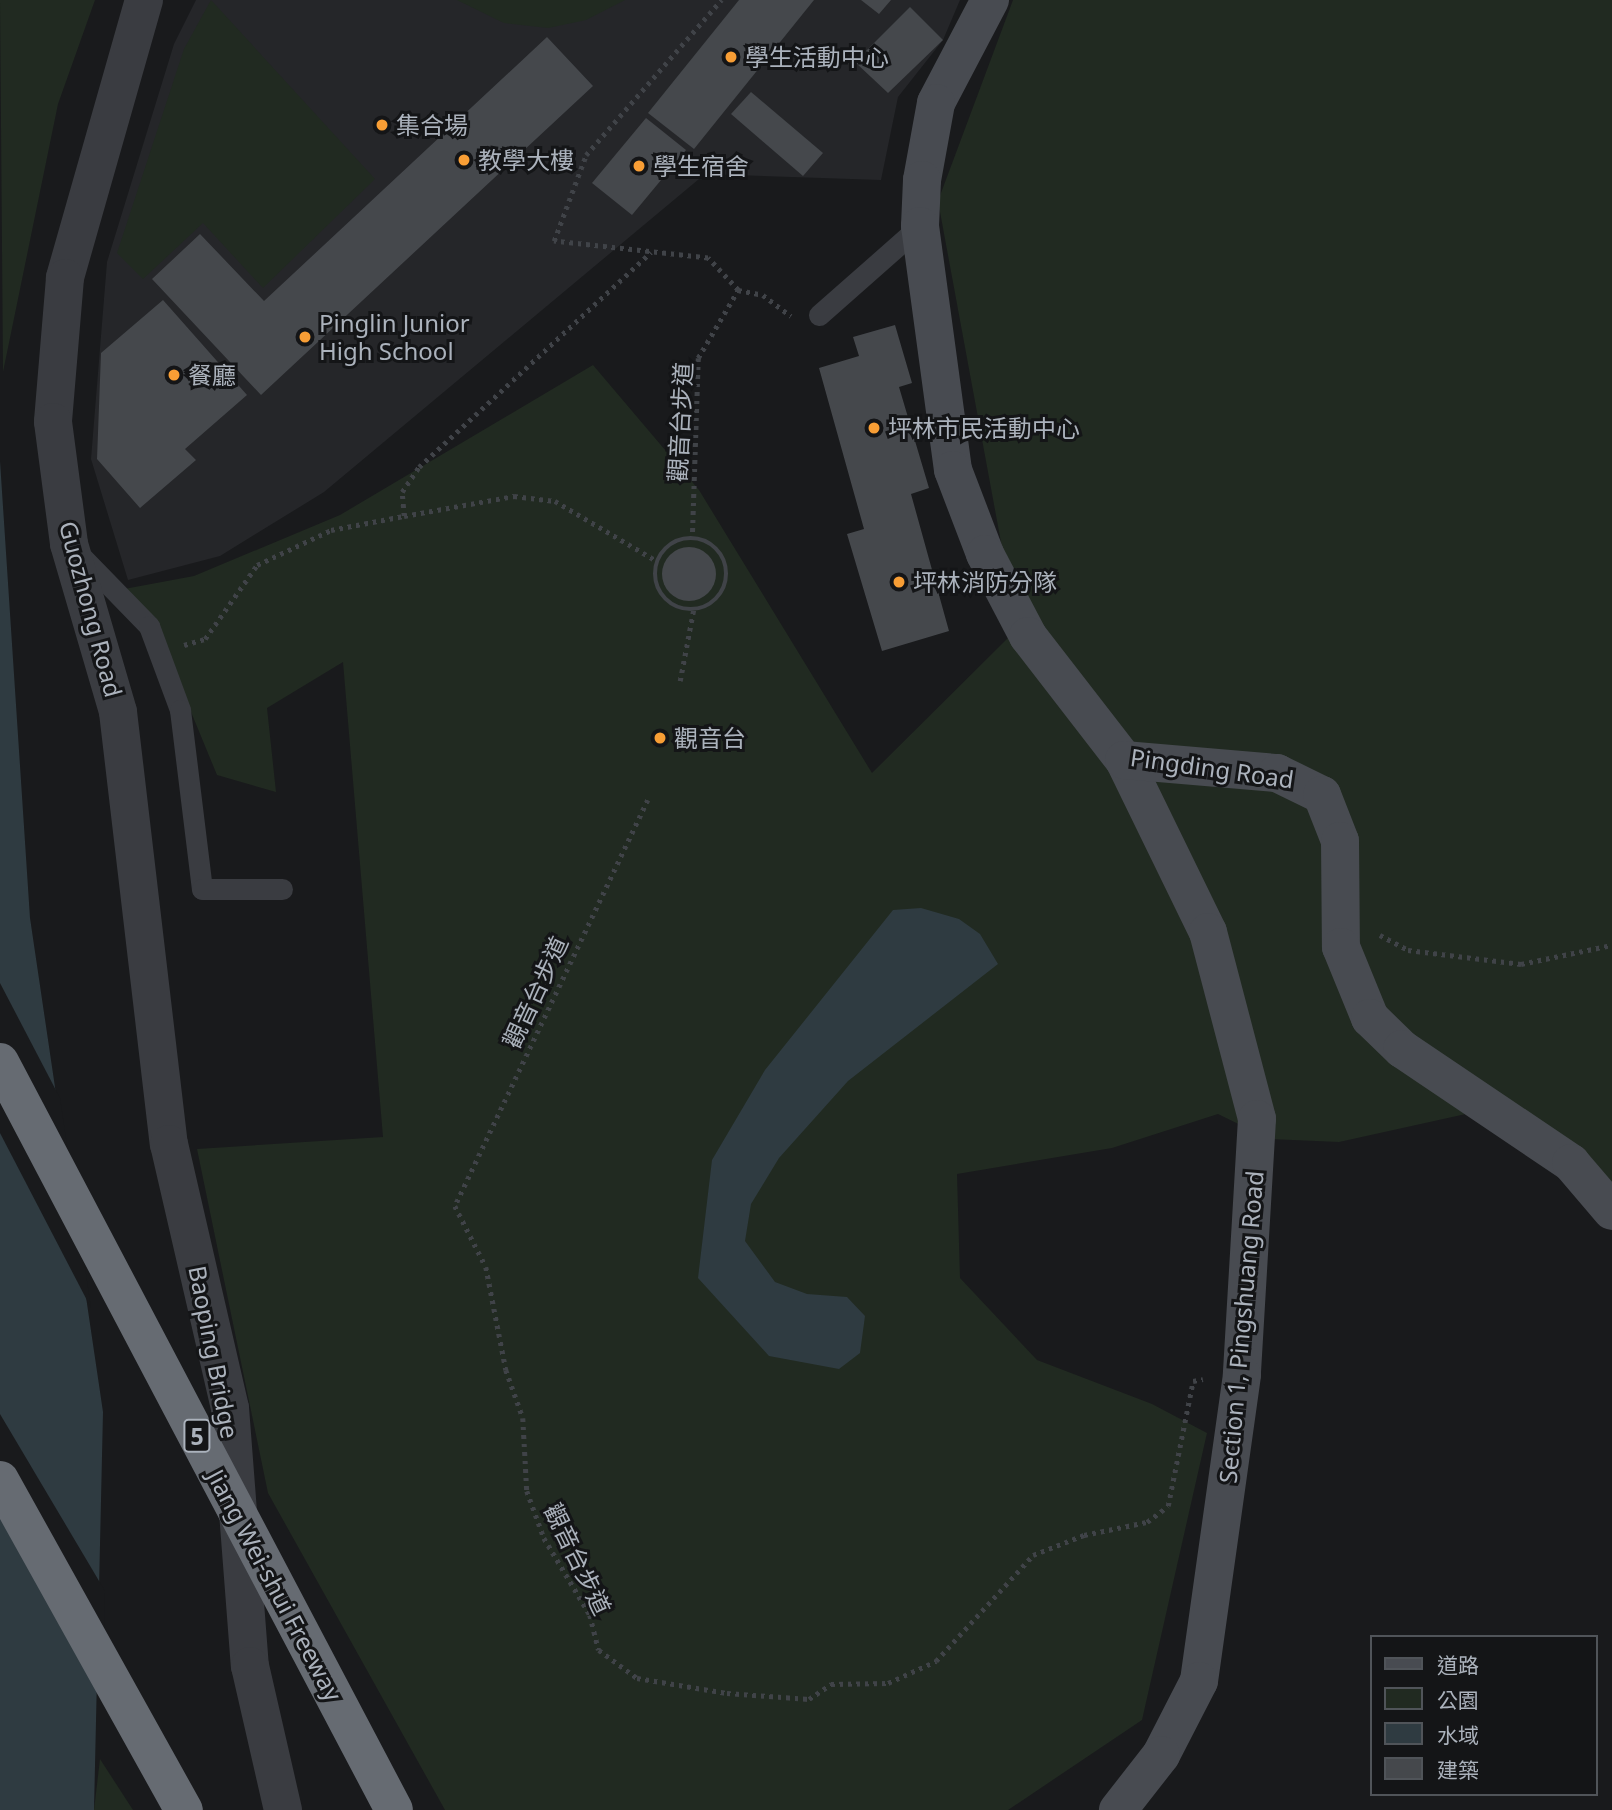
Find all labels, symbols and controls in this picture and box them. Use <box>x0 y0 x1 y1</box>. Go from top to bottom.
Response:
place label: 學生活動中心 <box>745 43 889 71</box>
marker: 學生活動中心 <box>723 49 739 65</box>
place label: 集合場 <box>396 111 468 139</box>
marker: 集合場 <box>374 117 390 133</box>
place label: 教學大樓 <box>478 146 574 174</box>
marker: 教學大樓 <box>456 152 472 168</box>
place label: 學生宿舍 <box>653 152 749 180</box>
marker: 學生宿舍 <box>631 158 647 174</box>
place label: Pinglin Junior High School <box>319 309 470 365</box>
marker: Pinglin Junior High School <box>297 329 313 345</box>
place label: 餐廳 <box>188 361 236 389</box>
street label: 觀音台步道 <box>662 361 698 483</box>
marker: 餐廳 <box>166 367 182 383</box>
place label: 坪林市民活動中心 <box>888 414 1080 442</box>
marker: 坪林市民活動中心 <box>866 420 882 436</box>
street label: Guozhong Road <box>54 518 128 700</box>
place label: 坪林消防分隊 <box>913 568 1057 596</box>
marker: 坪林消防分隊 <box>891 574 907 590</box>
place label: 觀音台 <box>674 724 746 752</box>
marker: 觀音台 <box>652 730 668 746</box>
street label: Pingding Road <box>1128 742 1296 794</box>
street label: 觀音台步道 <box>497 932 573 1052</box>
street label: Section 1, Pingshuang Road <box>1213 1170 1269 1484</box>
street label: Baoping Bridge <box>183 1263 245 1441</box>
road number: 5 <box>183 1416 211 1456</box>
street label: Jiang Wei-shui Freeway <box>202 1464 348 1706</box>
street label: 觀音台步道 <box>539 1499 617 1619</box>
legend <box>1370 1635 1598 1796</box>
text: 道路 <box>1437 1651 1479 1679</box>
text: 公園 <box>1437 1686 1479 1714</box>
text: 水域 <box>1437 1721 1479 1749</box>
text: 建築 <box>1437 1756 1479 1784</box>

